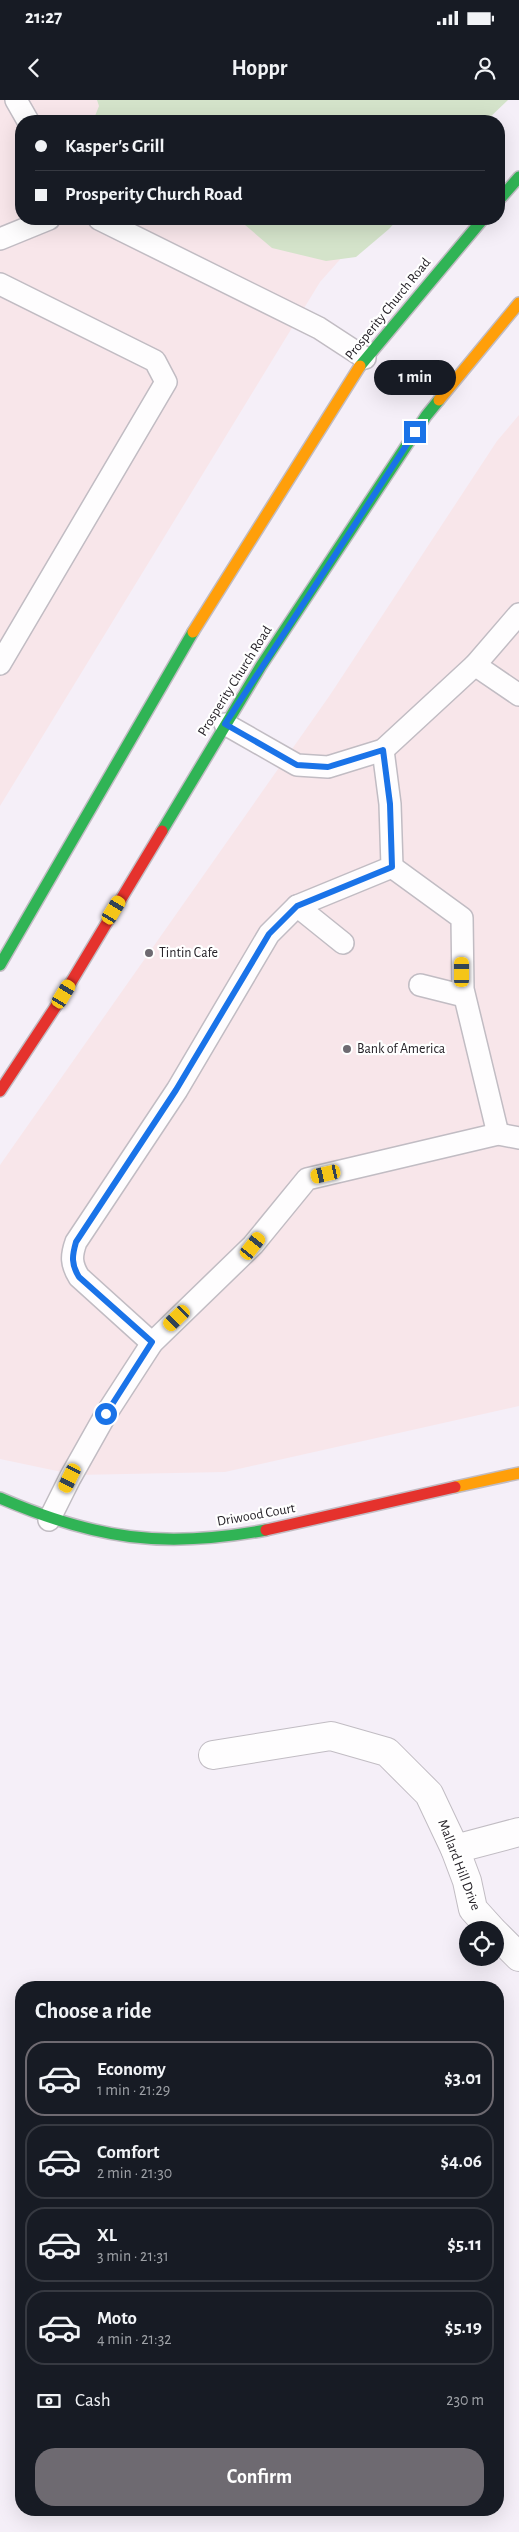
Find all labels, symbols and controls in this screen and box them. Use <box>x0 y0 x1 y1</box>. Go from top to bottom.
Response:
text: 21:27 <box>25 8 62 27</box>
icon: back <box>20 54 48 82</box>
icon: person <box>471 54 499 82</box>
text: Hoppr <box>231 57 288 79</box>
text: Kasper's Grill <box>65 137 165 156</box>
text: Prosperity Church Road <box>65 185 243 204</box>
street label: Prosperity Church Road <box>343 255 433 363</box>
callout: 1 min <box>374 360 456 394</box>
text: 1 min <box>398 369 432 385</box>
route end <box>404 421 426 443</box>
street label: Prosperity Church Road <box>195 624 275 738</box>
car <box>99 893 128 927</box>
place label: Tintin Cafe <box>159 946 218 960</box>
marker: Tintin Cafe <box>143 947 155 959</box>
car <box>454 957 469 987</box>
car <box>49 977 78 1011</box>
place label: Bank of America <box>357 1042 446 1056</box>
marker: Bank of America <box>341 1043 353 1055</box>
car <box>309 1163 342 1185</box>
car <box>237 1230 268 1262</box>
car <box>160 1302 193 1334</box>
route start <box>95 1403 117 1425</box>
car <box>56 1461 83 1495</box>
street label: Driwood Court <box>216 1501 297 1529</box>
street label: Mallard Hill Drive <box>435 1818 483 1912</box>
map controls <box>459 1921 504 1966</box>
button: locate <box>459 1921 504 1966</box>
text: Choose a ride <box>35 2000 151 2022</box>
icon: car <box>37 2056 82 2101</box>
text: Economy <box>97 2060 166 2079</box>
text: $3.01 <box>444 2069 482 2088</box>
text: 1 min · 21:29 <box>97 2082 170 2098</box>
icon: car <box>37 2139 82 2184</box>
text: Comfort <box>97 2143 159 2162</box>
text: $4.06 <box>440 2152 482 2171</box>
text: 2 min · 21:30 <box>97 2165 172 2181</box>
icon: car <box>37 2222 82 2267</box>
text: XL <box>97 2226 117 2245</box>
text: $5.11 <box>447 2235 482 2254</box>
text: 3 min · 21:31 <box>97 2248 169 2264</box>
icon: car <box>37 2305 82 2350</box>
text: Moto <box>97 2309 137 2328</box>
text: $5.19 <box>445 2318 482 2337</box>
text: 4 min · 21:32 <box>97 2331 172 2347</box>
icon: cash <box>35 2387 63 2415</box>
text: Cash <box>75 2391 111 2410</box>
text: 230 m <box>446 2392 484 2408</box>
button: Confirm <box>35 2448 484 2506</box>

